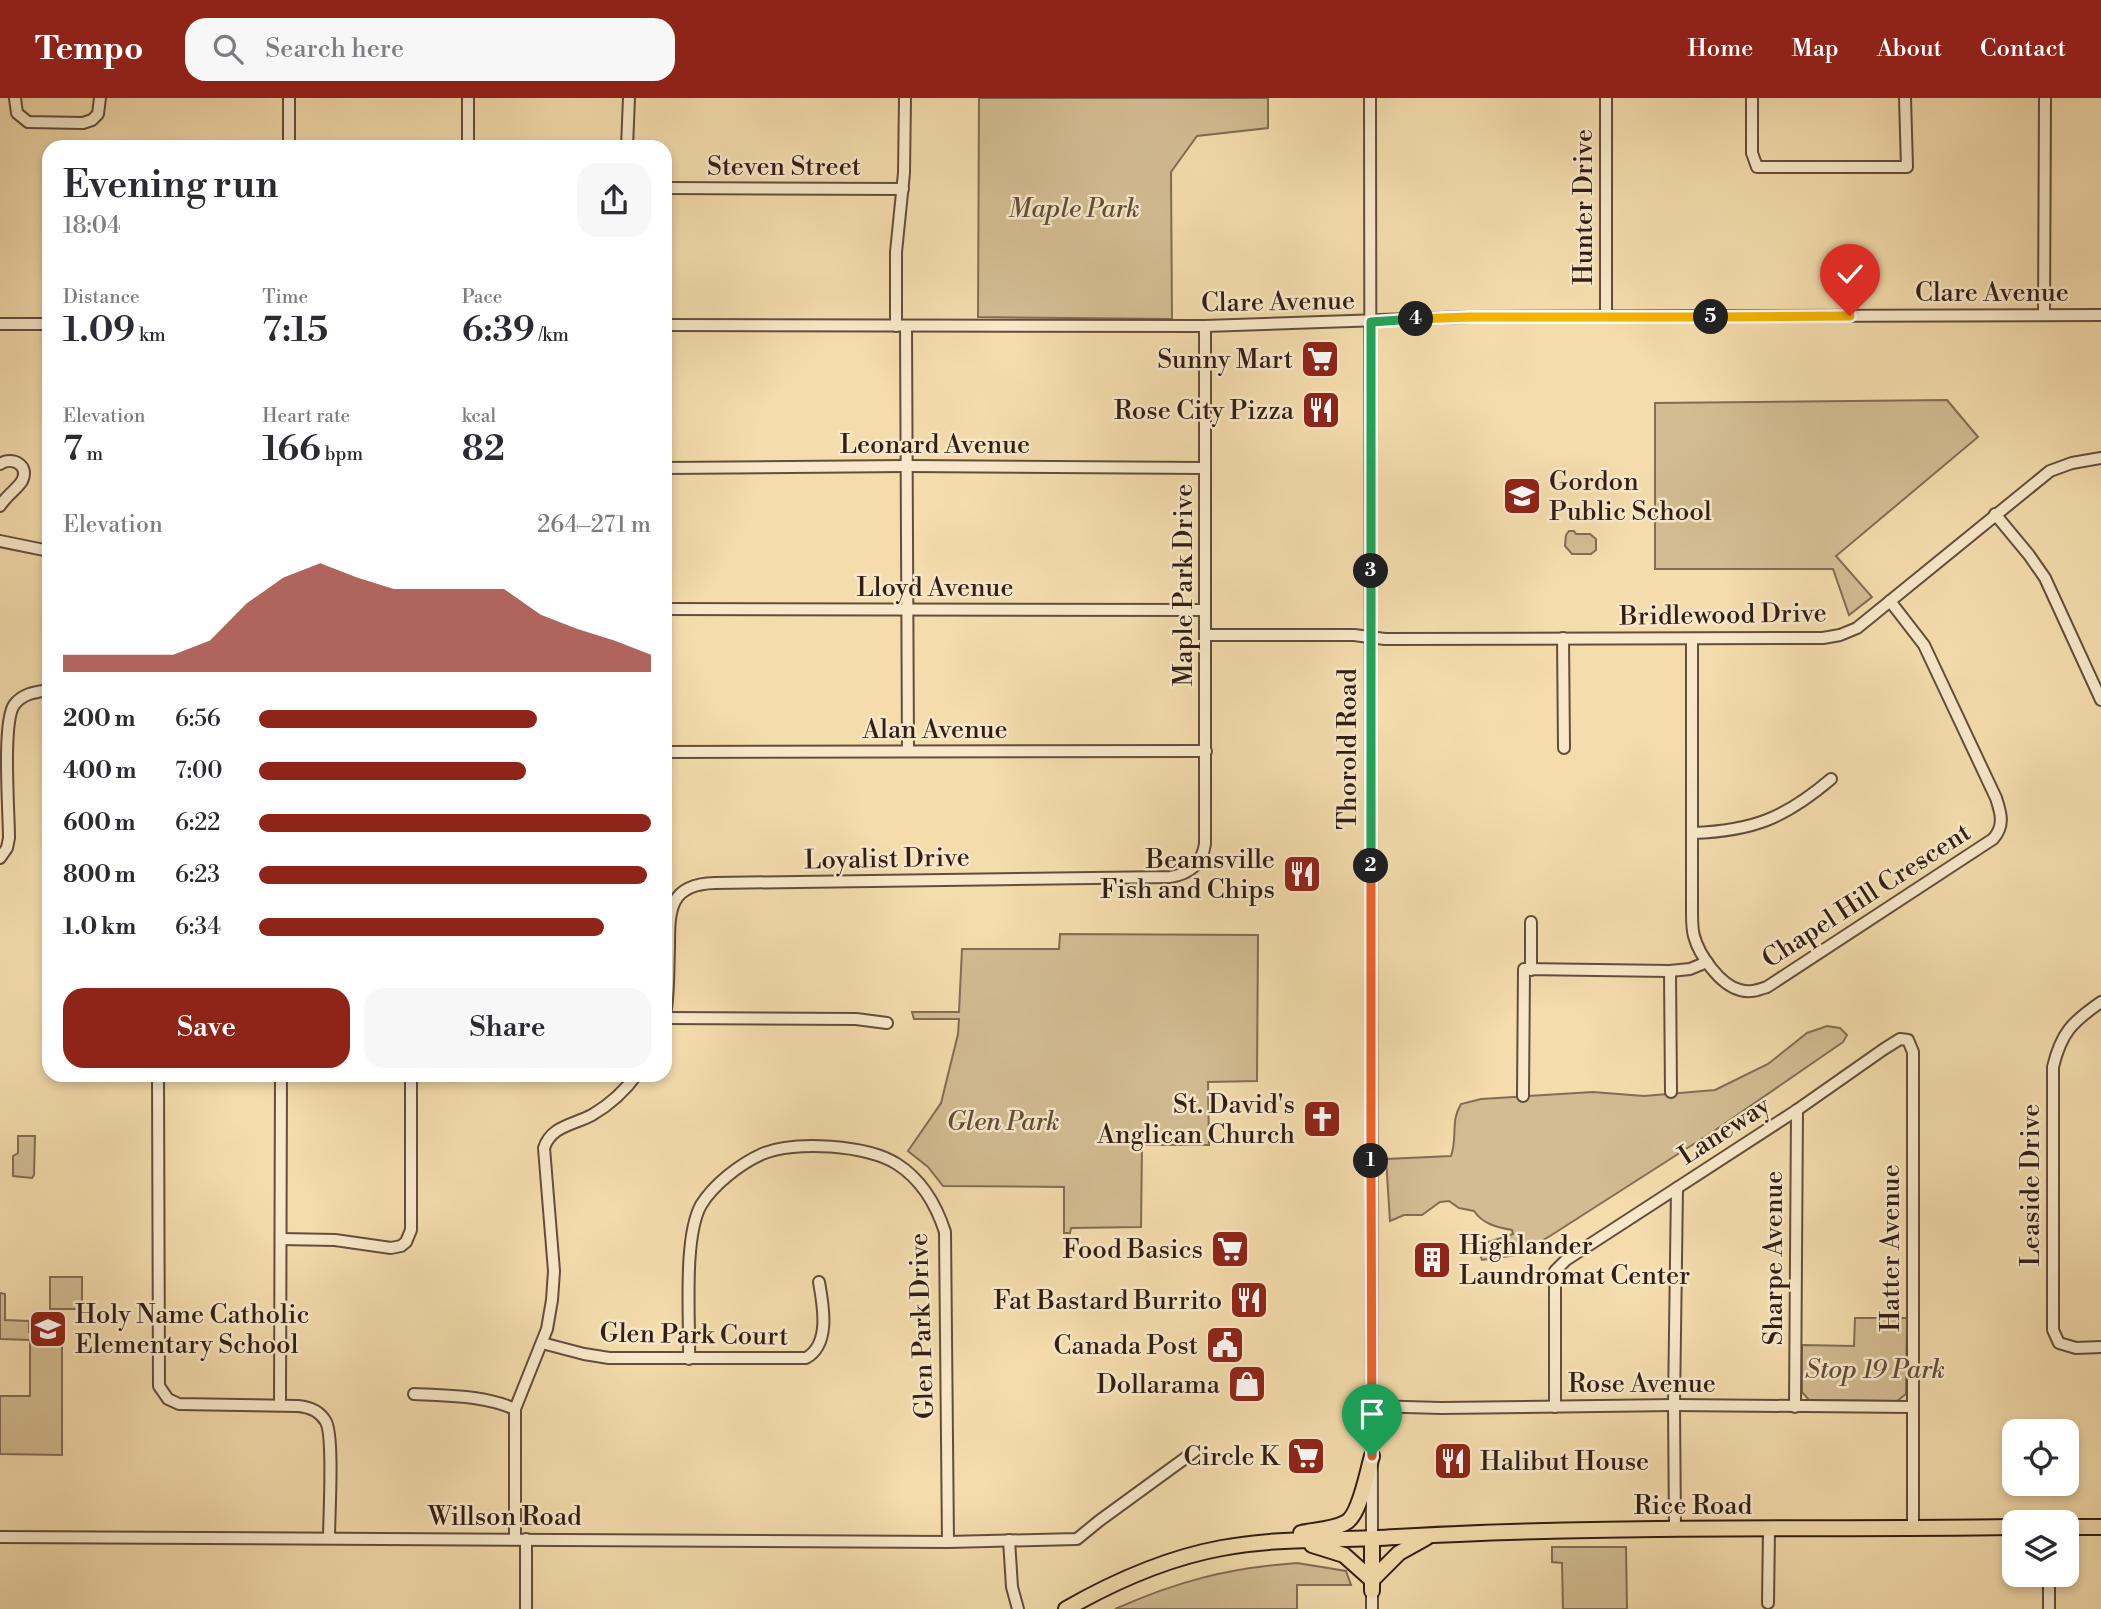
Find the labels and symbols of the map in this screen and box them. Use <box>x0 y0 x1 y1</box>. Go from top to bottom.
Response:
street label: Hunter Drive <box>1568 129 1600 285</box>
street label: Steven Street <box>707 151 861 183</box>
park label: Maple Park <box>1008 193 1140 225</box>
pin <box>1820 244 1880 316</box>
street label: Clare Avenue <box>1915 277 2069 309</box>
street label: Clare Avenue <box>1201 285 1355 319</box>
pin: 5 <box>1694 300 1728 334</box>
pin: 4 <box>1398 302 1434 336</box>
supermarket icon: Sunny Mart <box>1299 338 1341 380</box>
place label: Sunny Mart <box>1157 344 1293 376</box>
restaurant icon: Rose City Pizza <box>1300 389 1342 431</box>
place label: Rose City Pizza <box>1114 395 1295 427</box>
street label: Leonard Avenue <box>840 429 1030 461</box>
place label: Gordon Public School <box>1549 466 1712 528</box>
school or university icon: Gordon Public School <box>1501 475 1543 517</box>
street label: Maple Park Drive <box>1168 484 1200 686</box>
pin: 3 <box>1354 554 1388 588</box>
street label: Lloyd Avenue <box>856 572 1014 604</box>
street label: Bridlewood Drive <box>1618 597 1827 633</box>
street label: Thorold Road <box>1332 668 1364 830</box>
street label: Alan Avenue <box>861 714 1008 746</box>
street label: Chapel Hill Crescent <box>1756 816 1977 975</box>
street label: Loyalist Drive <box>804 842 970 876</box>
place label: Beamsville Fish and Chips <box>1100 844 1275 906</box>
pin: 2 <box>1354 848 1388 884</box>
restaurant icon: Beamsville Fish and Chips <box>1281 853 1323 895</box>
place label: St. David's Anglican Church <box>1096 1089 1295 1151</box>
street label: Laneway <box>1673 1089 1777 1172</box>
church icon: St. David's Anglican Church <box>1301 1098 1343 1140</box>
street label: Leaside Drive <box>2015 1104 2047 1266</box>
park label: Glen Park <box>946 1106 1060 1138</box>
pin: 1 <box>1354 1144 1388 1178</box>
street label: Hatter Avenue <box>1875 1164 1907 1332</box>
street label: Sharpe Avenue <box>1758 1171 1790 1345</box>
supermarket icon: Food Basics <box>1209 1228 1251 1270</box>
place label: Highlander Laundromat Center <box>1459 1230 1690 1292</box>
street label: Glen Park Drive <box>903 1232 941 1420</box>
place label: Food Basics <box>1062 1234 1203 1266</box>
building icon: Highlander Laundromat Center <box>1411 1239 1453 1281</box>
restaurant icon: Fat Bastard Burrito <box>1228 1279 1270 1321</box>
place label: Fat Bastard Burrito <box>994 1285 1222 1317</box>
place label: Holy Name Catholic Elementary School <box>75 1299 310 1361</box>
school or university icon: Holy Name Catholic Elementary School <box>27 1308 69 1350</box>
street label: Glen Park Court <box>599 1317 789 1353</box>
public building icon: Canada Post <box>1204 1324 1246 1366</box>
place label: Canada Post <box>1054 1330 1198 1362</box>
park label: Stop 19 Park <box>1805 1354 1945 1386</box>
shop icon: Dollarama <box>1226 1363 1268 1405</box>
street label: Rose Avenue <box>1568 1368 1716 1400</box>
place label: Dollarama <box>1096 1369 1221 1401</box>
pin <box>1342 1384 1402 1456</box>
supermarket icon: Circle K <box>1285 1435 1327 1477</box>
restaurant icon: Halibut House <box>1432 1440 1474 1482</box>
place label: Circle K <box>1184 1441 1281 1473</box>
place label: Halibut House <box>1480 1446 1649 1478</box>
street label: Rice Road <box>1634 1490 1752 1522</box>
street label: Willson Road <box>427 1501 582 1533</box>

